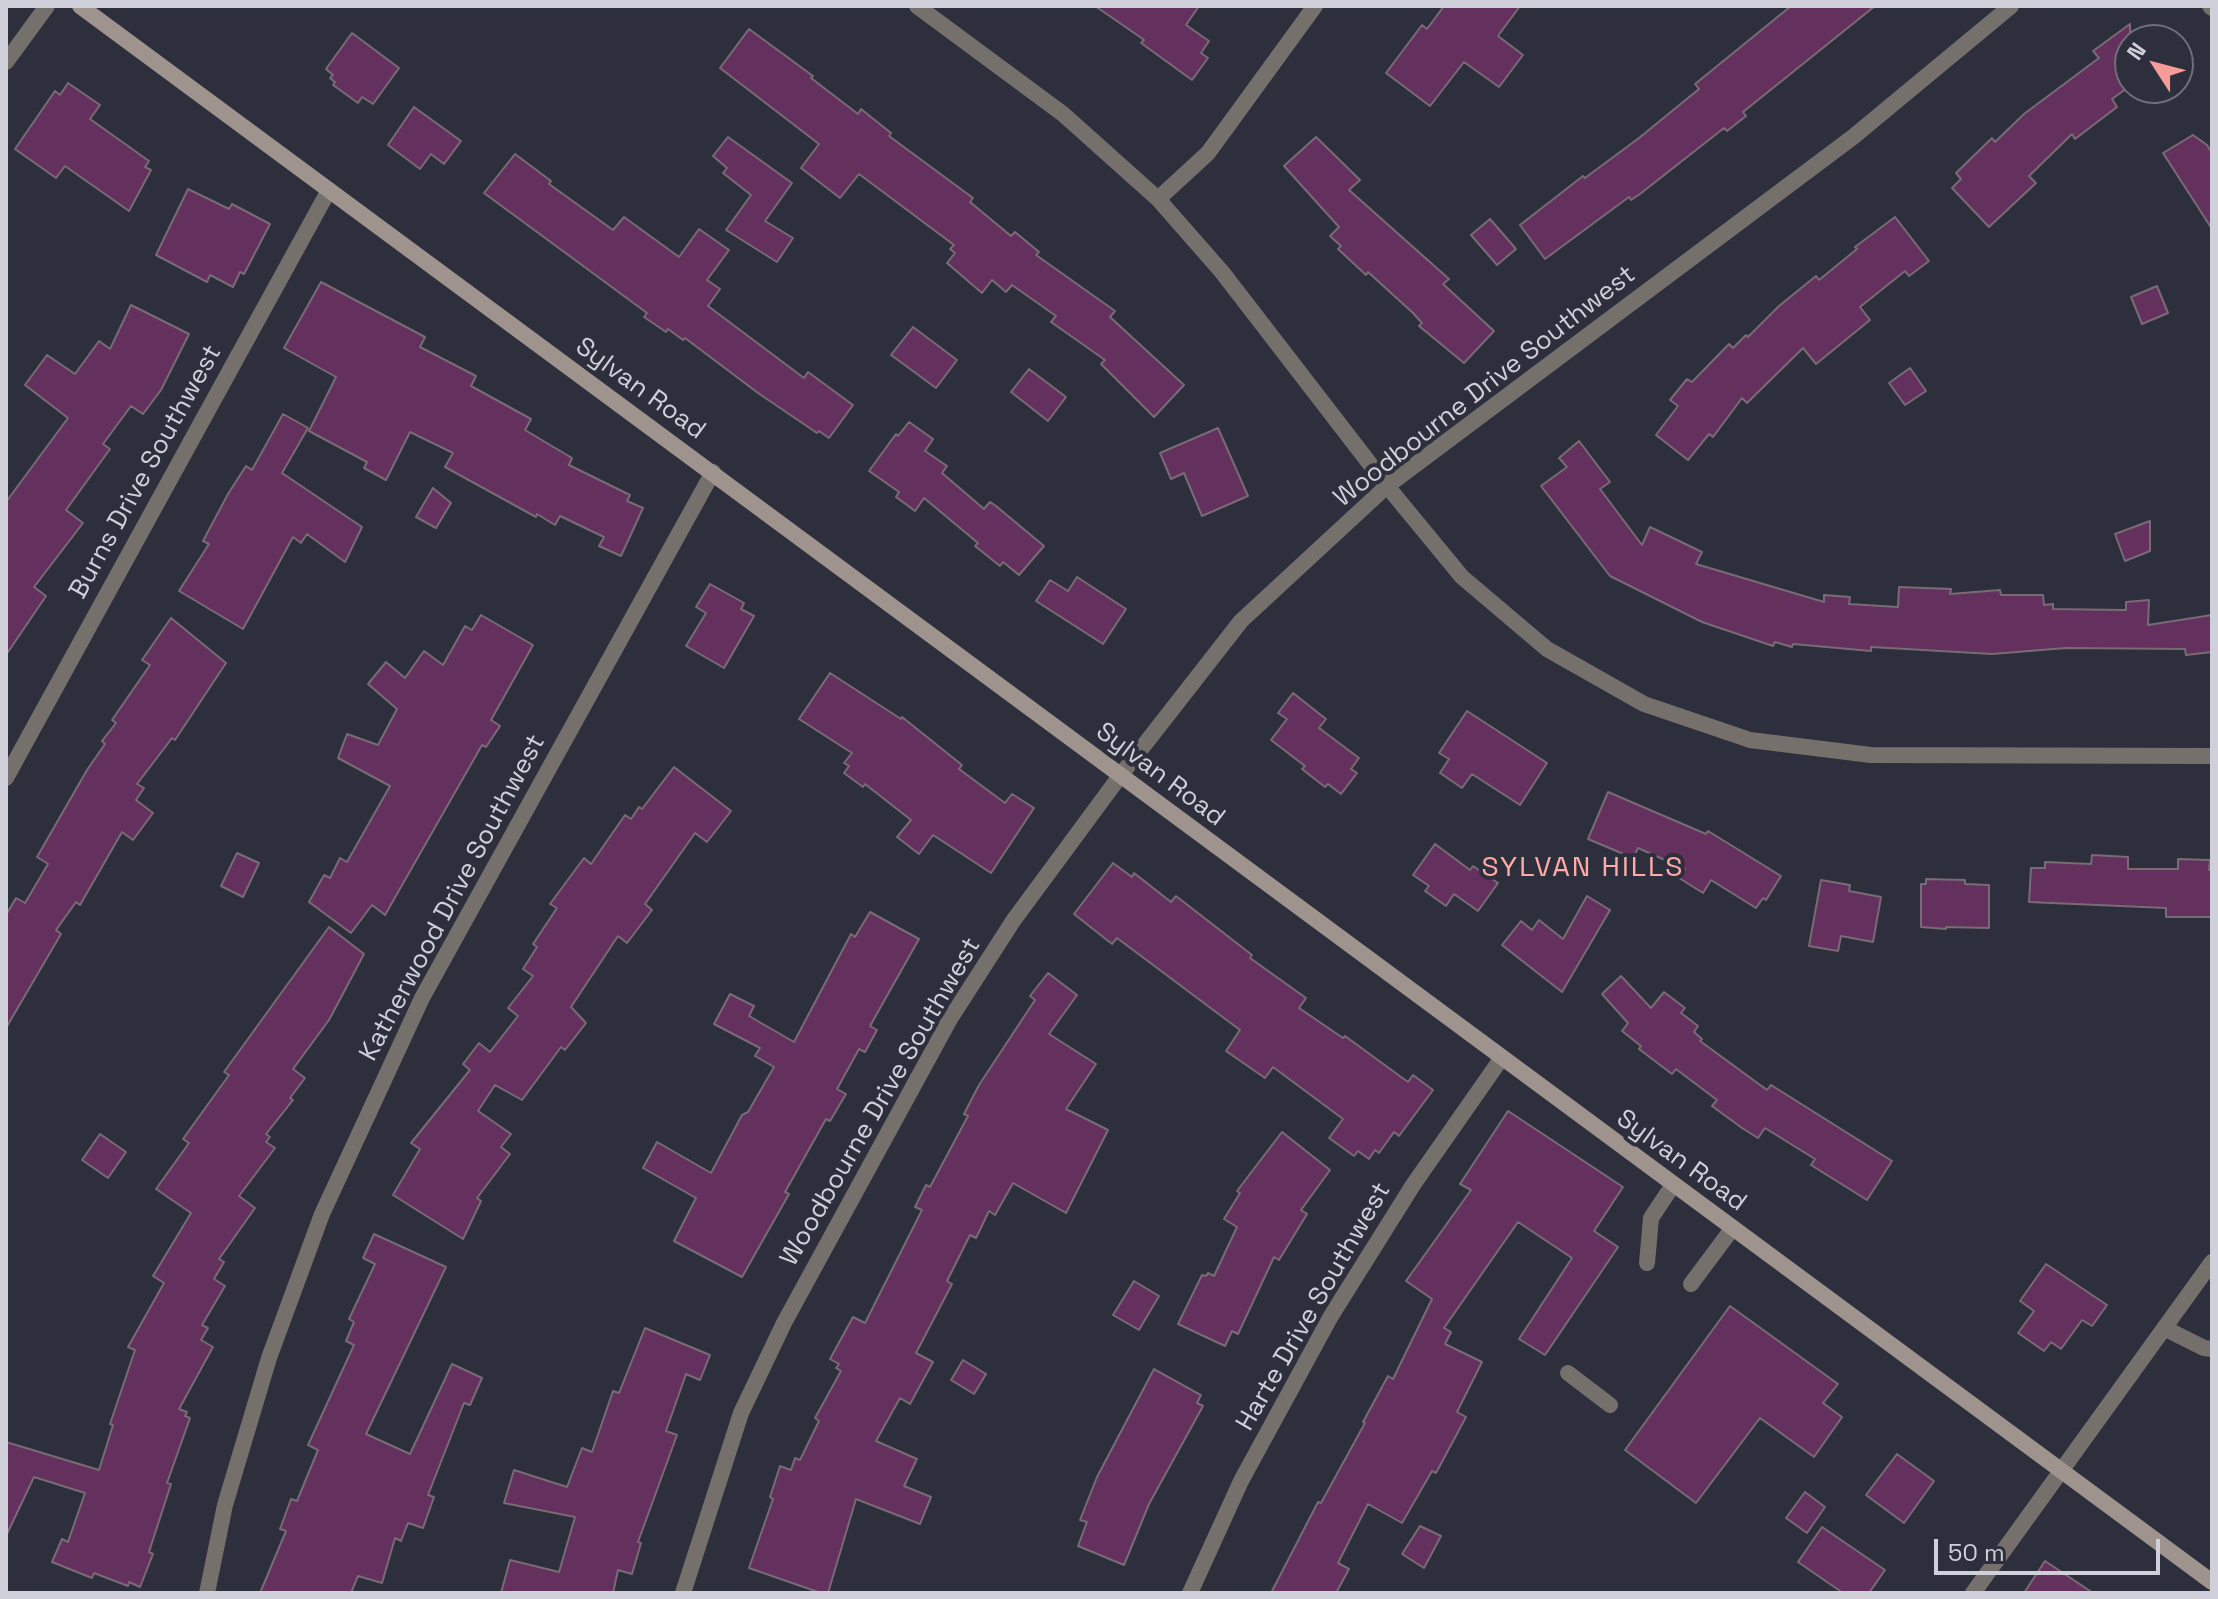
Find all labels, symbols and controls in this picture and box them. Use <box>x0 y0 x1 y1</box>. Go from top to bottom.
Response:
north arrow <box>2114 24 2194 104</box>
text: N <box>2121 37 2152 65</box>
street label: Woodbourne Drive Southwest <box>1328 260 1642 514</box>
street label: Sylvan Road <box>569 331 711 447</box>
street label: Burns Drive Southwest <box>63 340 229 604</box>
street label: Sylvan Road <box>1089 716 1231 834</box>
street label: Katherwood Drive Southwest <box>354 729 552 1067</box>
district label: SYLVAN HILLS <box>1482 851 1684 885</box>
street label: Woodbourne Drive Southwest <box>774 932 988 1272</box>
street label: Sylvan Road <box>1610 1103 1752 1219</box>
street label: Harte Drive Southwest <box>1230 1177 1398 1437</box>
scale bar <box>1938 1523 2164 1573</box>
text: 50 m <box>1948 1537 2005 1568</box>

